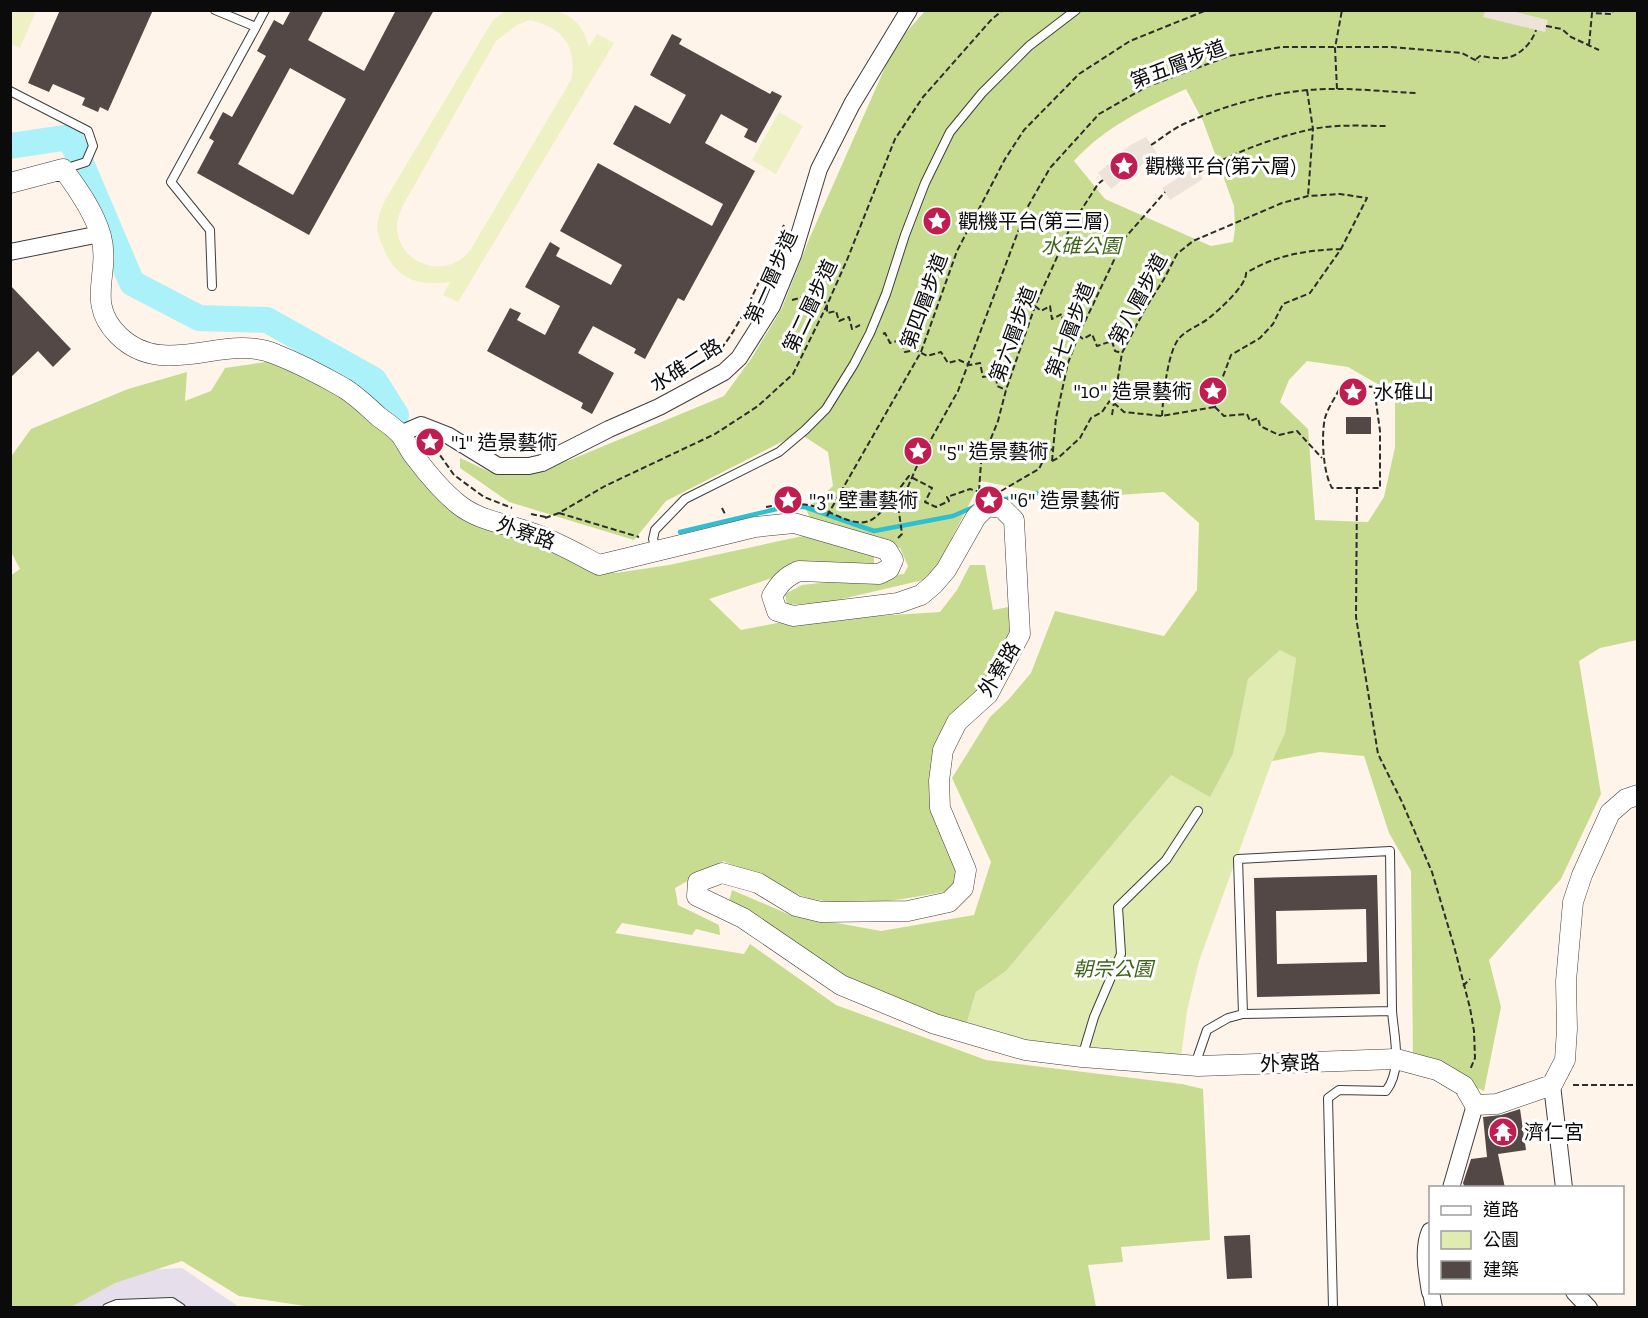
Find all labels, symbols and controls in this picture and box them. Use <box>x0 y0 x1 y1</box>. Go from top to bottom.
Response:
street label: 第五層步道 <box>1127 35 1229 93</box>
place icon: 觀機平台(第六層) <box>1108 150 1140 182</box>
place label: 觀機平台(第六層) <box>1145 154 1296 178</box>
place icon: 觀機平台(第三層) <box>921 205 953 237</box>
place label: 觀機平台(第三層) <box>958 209 1109 233</box>
street label: 第一層步道 <box>740 226 802 328</box>
park label: 水碓公園 <box>1041 234 1124 258</box>
street label: 第八層步道 <box>1104 249 1172 349</box>
street label: 第四層步道 <box>896 250 952 352</box>
street label: 第二層步道 <box>778 256 842 356</box>
street label: 第七層步道 <box>1041 279 1099 381</box>
street label: 第六層步道 <box>985 283 1041 385</box>
street label: 水碓二路 <box>646 334 726 396</box>
place icon: "10" 造景藝術 <box>1197 375 1229 407</box>
place icon: 水碓山 <box>1337 376 1369 408</box>
place label: "10" 造景藝術 <box>1073 379 1192 403</box>
place label: 水碓山 <box>1374 380 1434 404</box>
place icon: "1" 造景藝術 <box>414 426 446 458</box>
place label: "1" 造景藝術 <box>451 430 558 454</box>
place icon: "5" 造景藝術 <box>902 435 934 467</box>
place label: "5" 造景藝術 <box>939 439 1049 463</box>
place icon: "3" 壁畫藝術 <box>772 484 804 516</box>
place icon: "6" 造景藝術 <box>973 484 1005 516</box>
place label: "3" 壁畫藝術 <box>809 488 918 512</box>
place label: "6" 造景藝術 <box>1010 488 1120 512</box>
street label: 外寮路 <box>494 512 558 554</box>
street label: 外寮路 <box>973 637 1025 701</box>
park label: 朝宗公園 <box>1073 957 1156 981</box>
street label: 外寮路 <box>1260 1050 1320 1076</box>
temple icon: 濟仁宮 <box>1487 1116 1519 1148</box>
place label: 濟仁宮 <box>1524 1120 1584 1144</box>
legend <box>1429 1186 1624 1294</box>
text: 道路 <box>1483 1199 1519 1221</box>
text: 公園 <box>1483 1229 1519 1251</box>
text: 建築 <box>1483 1259 1519 1281</box>

